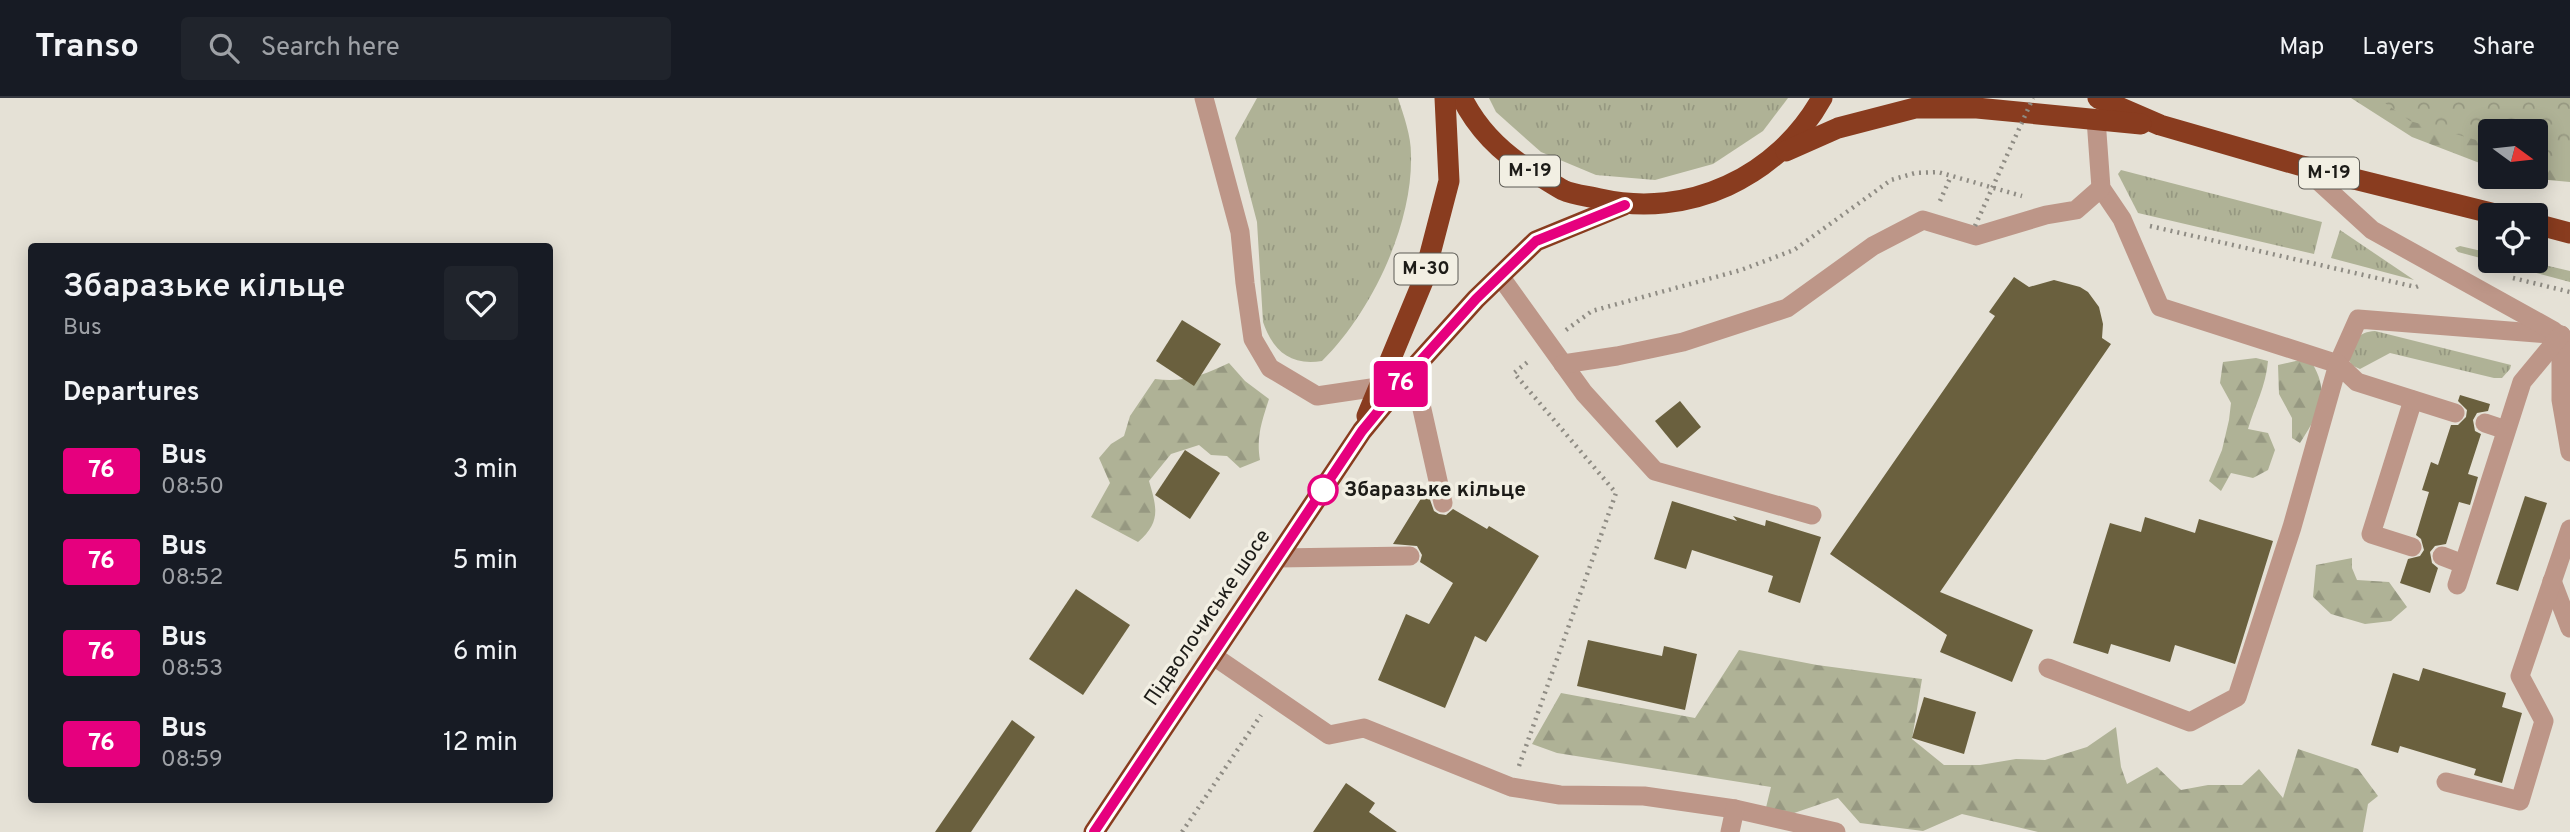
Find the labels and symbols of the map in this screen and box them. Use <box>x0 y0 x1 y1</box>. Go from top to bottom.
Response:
north arrow <box>2478 119 2548 189</box>
road number: М-19 <box>1500 156 1560 186</box>
road number: М-19 <box>2299 158 2359 188</box>
road number: М-30 <box>1394 253 1458 284</box>
line badge: 76 <box>1370 361 1432 407</box>
marker: Збаразьке кільце <box>1308 475 1338 505</box>
place label: Збаразьке кільце <box>1344 477 1526 504</box>
street label: Підволочиське шосе <box>1139 525 1277 711</box>

